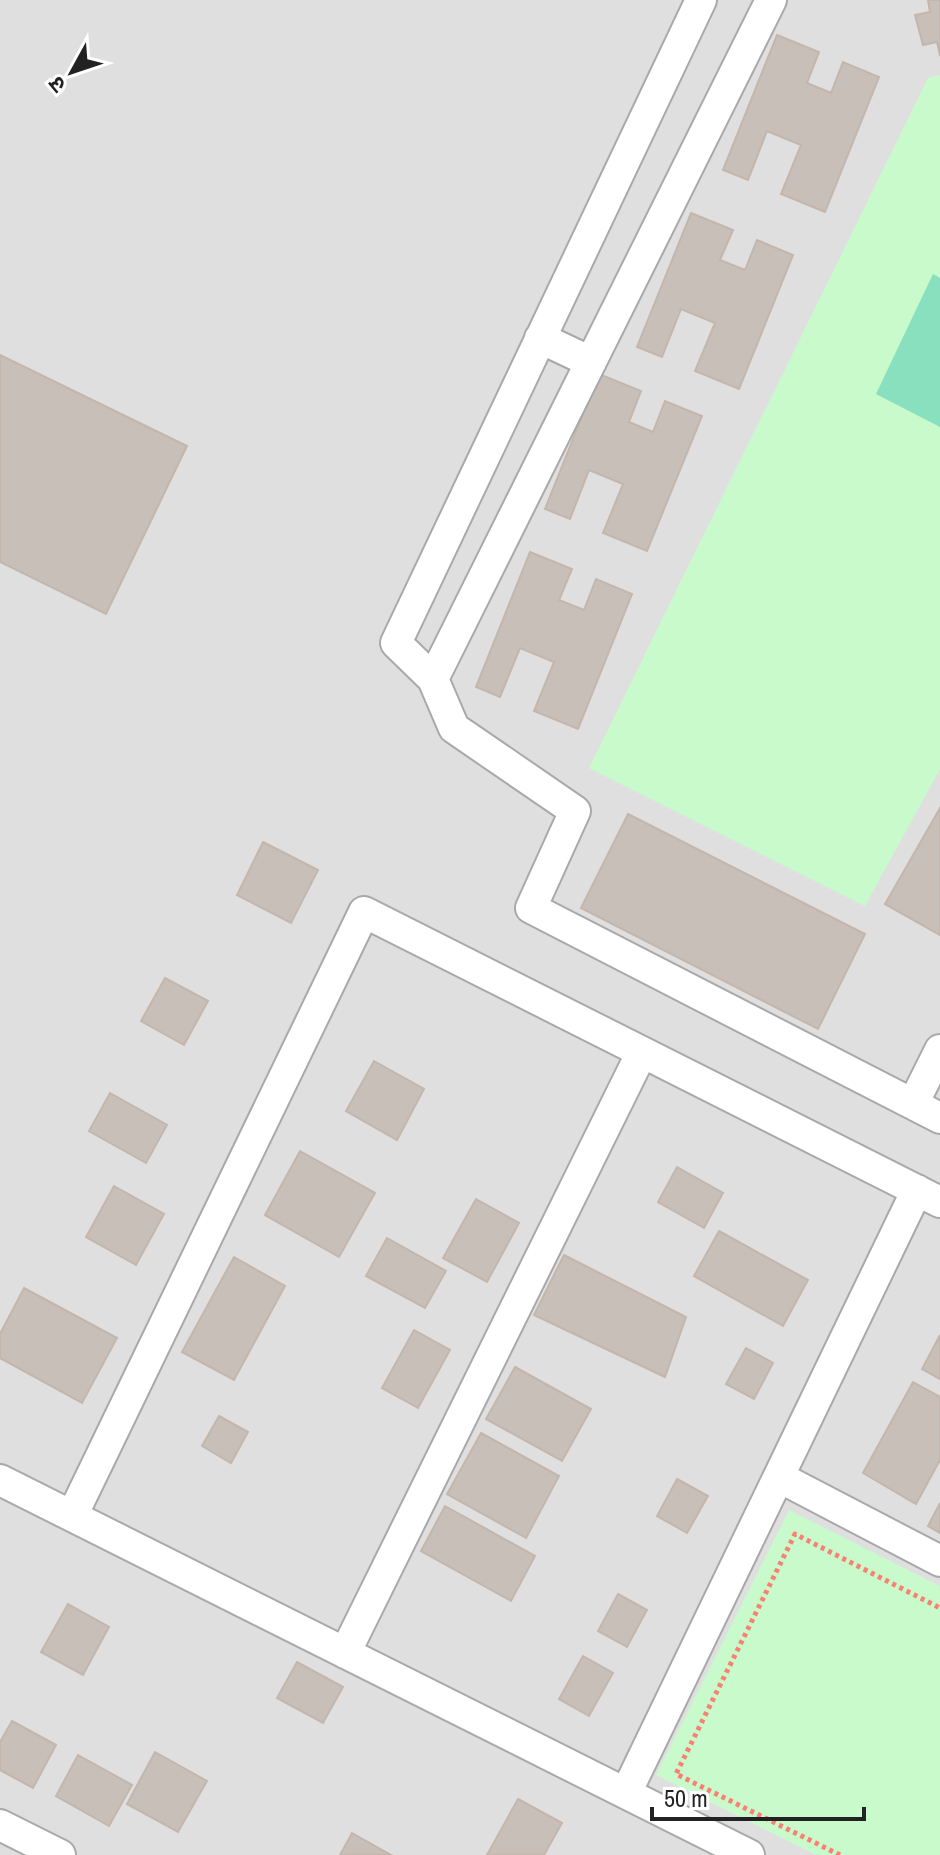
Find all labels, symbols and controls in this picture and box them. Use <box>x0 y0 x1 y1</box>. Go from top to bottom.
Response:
north arrow <box>32 32 112 112</box>
text: उ <box>40 69 72 99</box>
scale bar <box>652 1771 864 1821</box>
text: 50 m <box>664 1782 708 1814</box>

